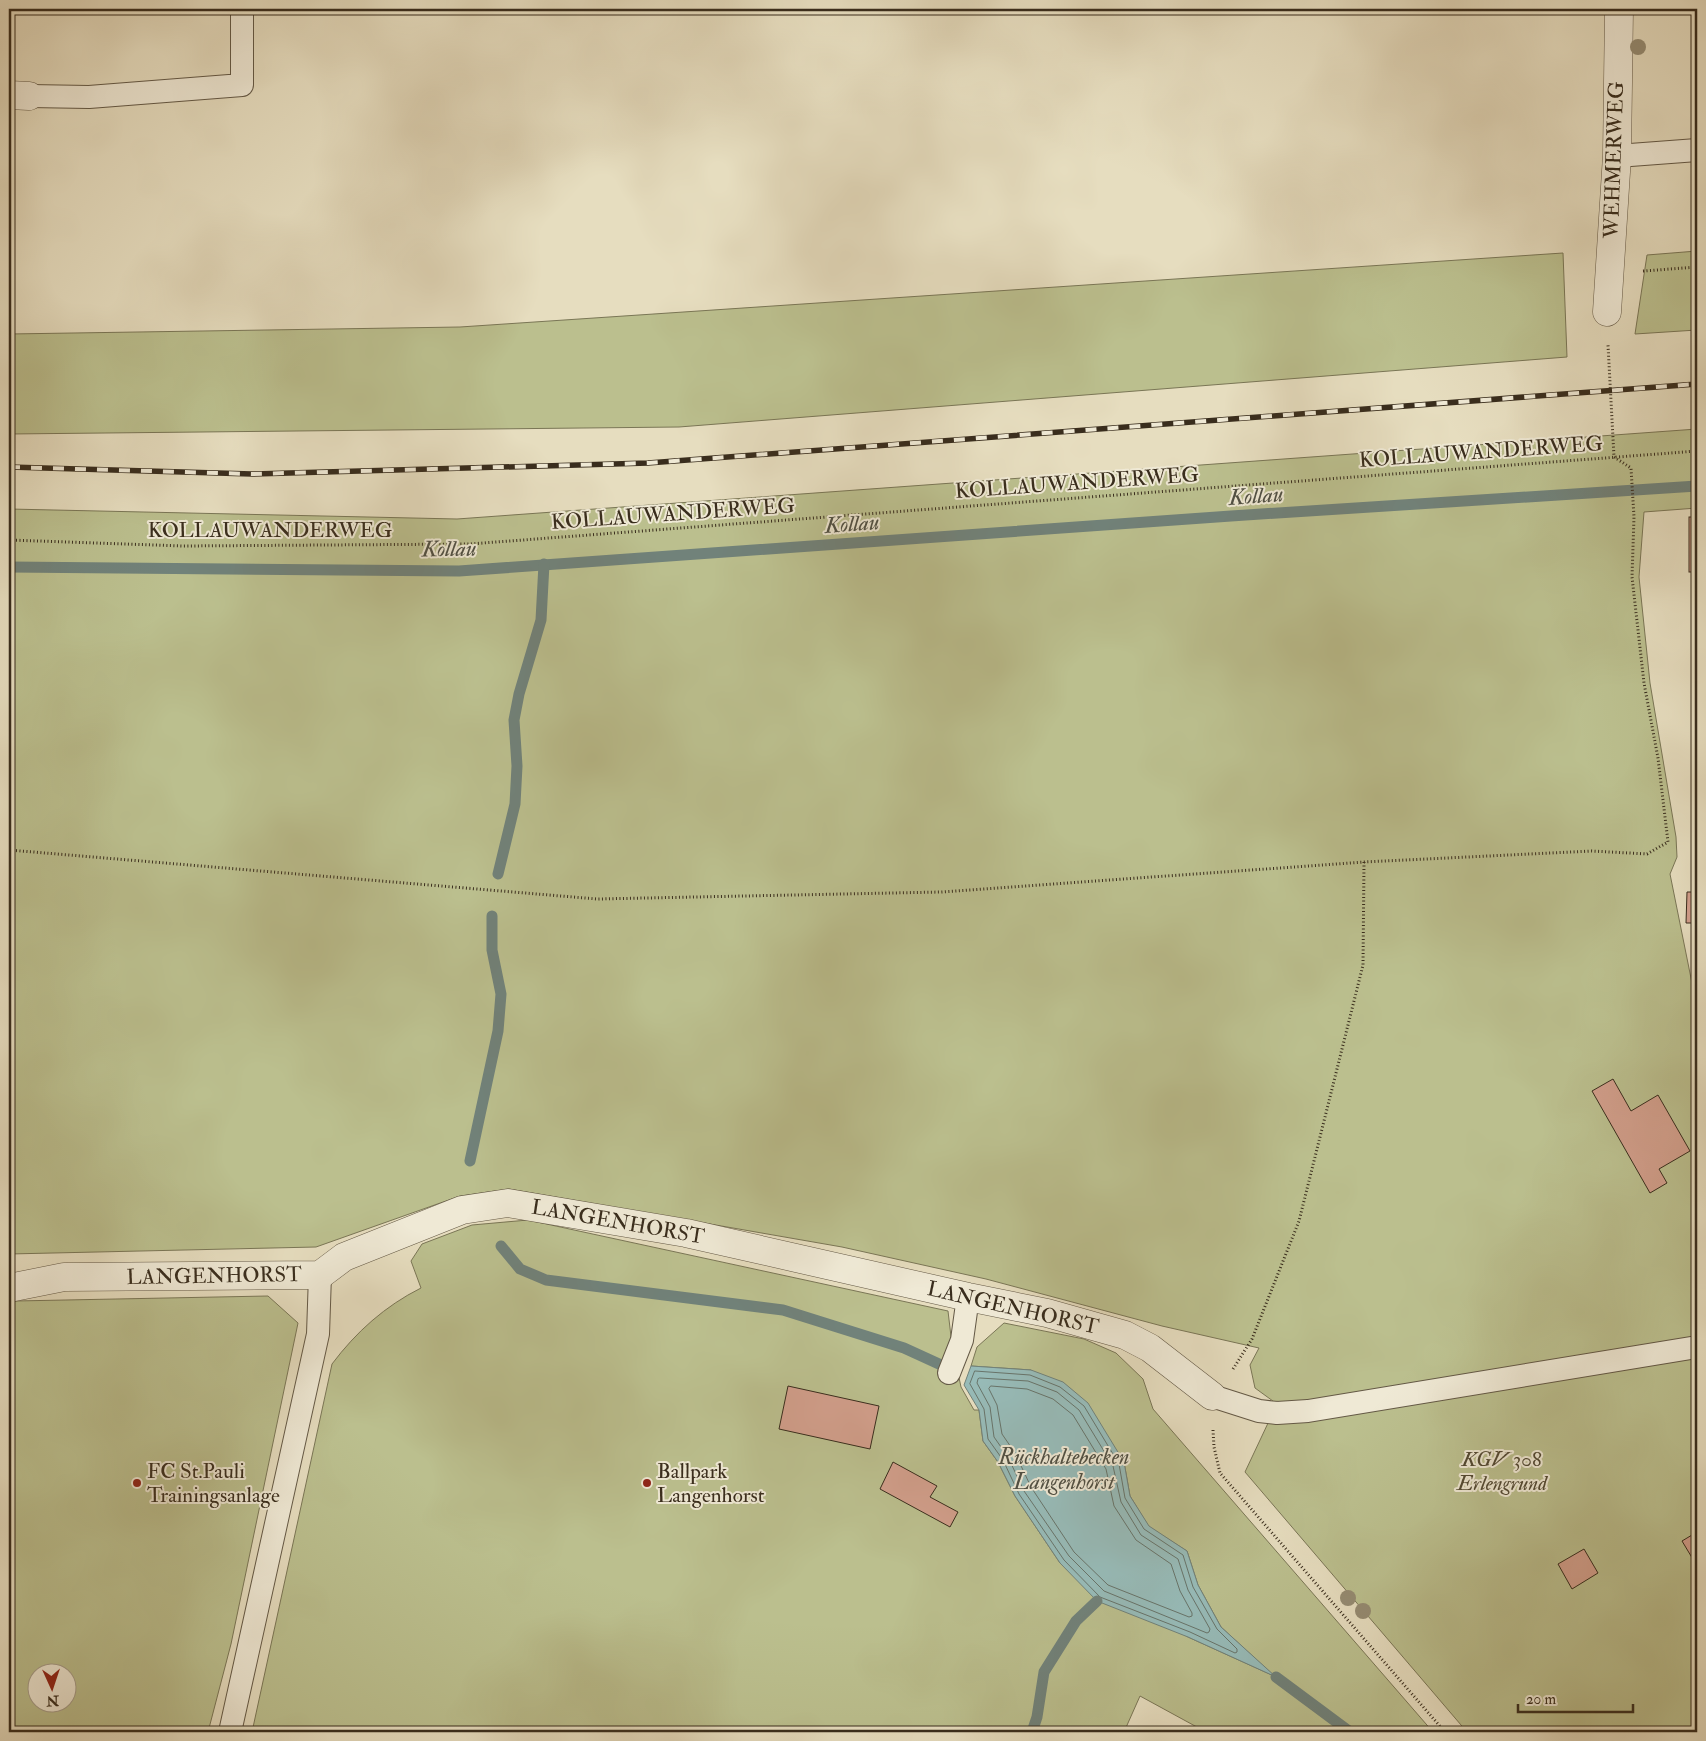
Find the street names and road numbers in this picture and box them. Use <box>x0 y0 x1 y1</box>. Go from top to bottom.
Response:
street label: WEHMERWEG <box>1598 81 1630 240</box>
street label: KOLLAUWANDERWEG <box>1358 430 1604 474</box>
street label: KOLLAUWANDERWEG <box>954 461 1200 505</box>
street label: KOLLAUWANDERWEG <box>550 492 796 536</box>
street label: KOLLAUWANDERWEG <box>148 517 392 544</box>
street label: LANGENHORST <box>529 1193 707 1251</box>
street label: LANGENHORST <box>126 1261 302 1291</box>
street label: LANGENHORST <box>925 1275 1102 1341</box>

